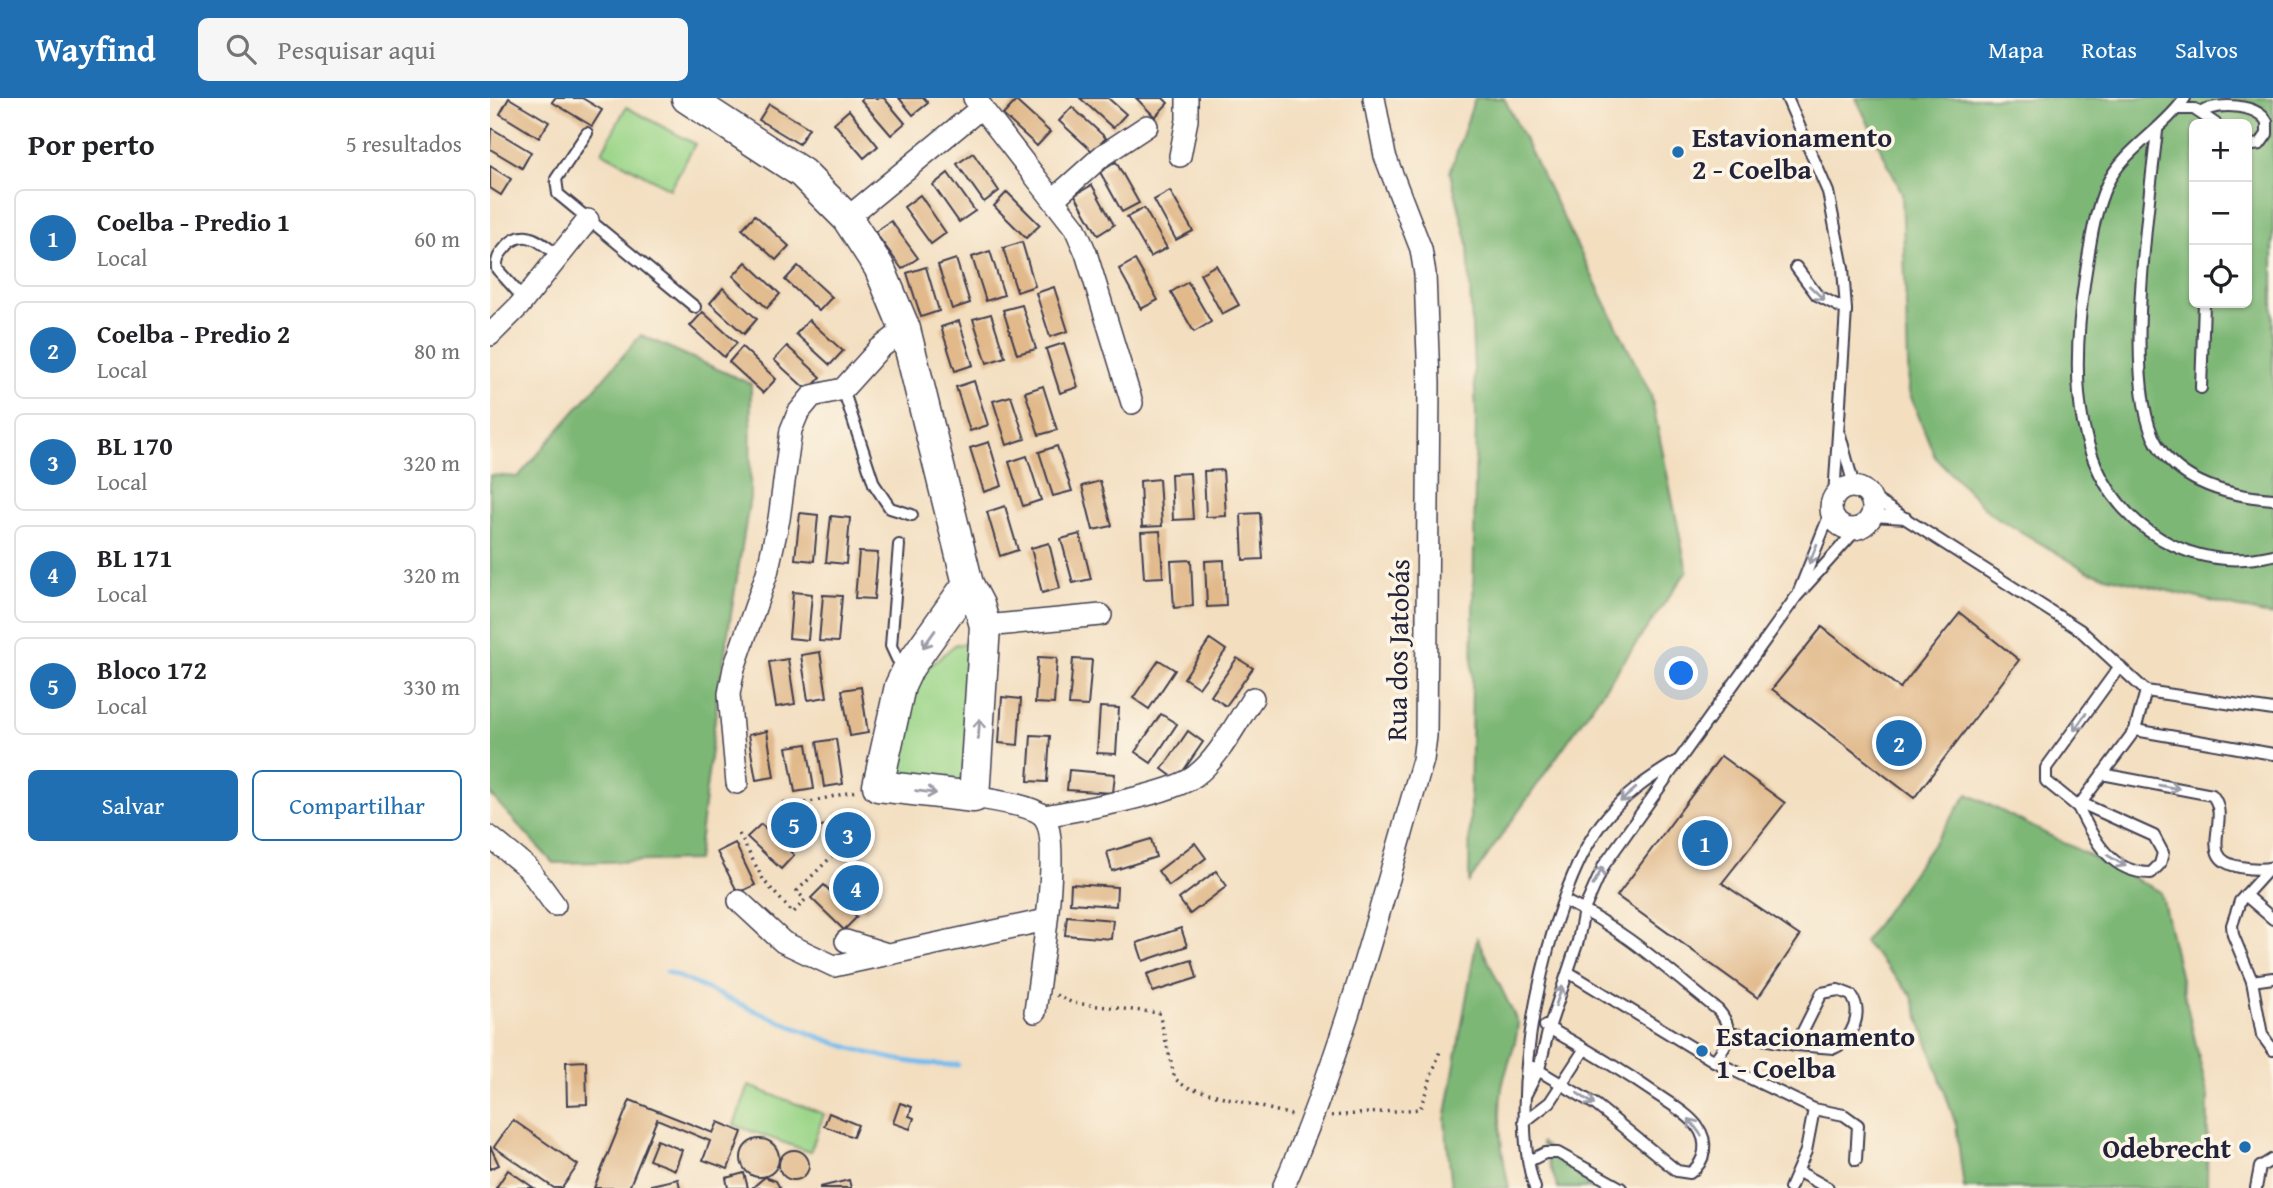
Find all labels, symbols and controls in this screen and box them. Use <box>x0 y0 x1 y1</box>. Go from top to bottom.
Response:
search box <box>198 18 688 81</box>
text: Wayfind <box>35 25 156 73</box>
icon: search <box>222 30 260 68</box>
text: Pesquisar aqui <box>278 30 436 69</box>
text: Mapa <box>1988 32 2044 67</box>
text: Rotas <box>2082 32 2137 67</box>
text: Salvos <box>2175 32 2238 67</box>
place label: Estavionamento 2 - Coelba <box>1692 116 1892 189</box>
map controls <box>2189 119 2252 308</box>
button: + <box>2189 119 2252 182</box>
text: Por perto <box>28 122 155 166</box>
text: 5 resultados <box>346 127 462 160</box>
marker: Estavionamento 2 - Coelba <box>1670 144 1686 160</box>
button: − <box>2189 182 2252 245</box>
text: Coelba - Predio 1 <box>97 202 290 241</box>
text: 1 <box>47 222 59 255</box>
text: 60 m <box>414 222 460 255</box>
text: Local <box>97 241 147 274</box>
button: locate <box>2189 245 2252 308</box>
one-way arrow <box>1808 284 1825 301</box>
text: Coelba - Predio 2 <box>97 314 290 353</box>
text: 2 <box>47 334 59 367</box>
text: 80 m <box>414 334 460 367</box>
text: Local <box>97 353 147 386</box>
text: BL 170 <box>97 426 173 465</box>
text: 3 <box>47 446 59 479</box>
text: 320 m <box>403 446 460 479</box>
text: Local <box>97 465 147 498</box>
text: BL 171 <box>97 538 173 577</box>
one-way arrow <box>1806 542 1819 564</box>
text: 4 <box>47 558 59 591</box>
text: 320 m <box>403 558 460 591</box>
street label: Rua dos Jatobás <box>1375 559 1419 741</box>
text: Local <box>97 577 147 610</box>
one-way arrow <box>922 629 936 648</box>
text: Bloco 172 <box>97 650 207 689</box>
your location <box>1664 656 1698 690</box>
text: 5 <box>47 670 59 703</box>
text: 330 m <box>403 670 460 703</box>
text: Local <box>97 689 147 722</box>
one-way arrow <box>2073 712 2087 731</box>
pin: 2 <box>1876 717 1922 769</box>
one-way arrow <box>973 718 986 741</box>
button: Salvar <box>28 770 238 841</box>
button: Compartilhar <box>252 770 462 841</box>
one-way arrow <box>2158 781 2180 794</box>
one-way arrow <box>915 785 937 798</box>
one-way arrow <box>1619 787 1637 803</box>
pin: 5 <box>771 799 817 851</box>
pin: 3 <box>825 809 871 861</box>
pin: 1 <box>1682 817 1728 869</box>
one-way arrow <box>2106 855 2126 869</box>
pin: 4 <box>833 862 879 914</box>
one-way arrow <box>1591 867 1605 887</box>
one-way arrow <box>1554 985 1567 1007</box>
place label: Estacionamento 1 - Coelba <box>1716 1015 1915 1088</box>
marker: Estacionamento 1 - Coelba <box>1694 1043 1710 1059</box>
one-way arrow <box>1576 1092 1595 1106</box>
one-way arrow <box>1688 1117 1703 1136</box>
place label: Odebrecht <box>2102 1127 2231 1168</box>
marker: Odebrecht <box>2237 1139 2253 1155</box>

